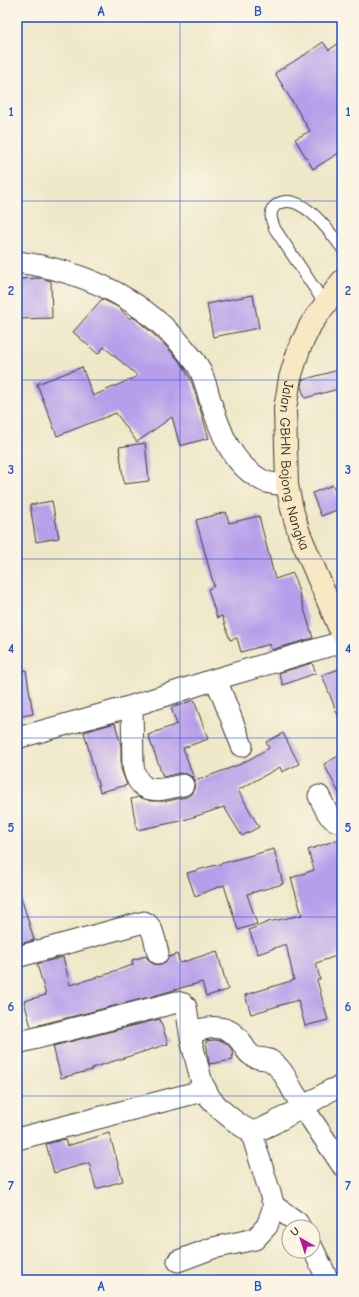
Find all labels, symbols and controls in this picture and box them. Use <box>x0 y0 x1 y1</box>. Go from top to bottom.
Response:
text: A <box>97 4 105 19</box>
text: B <box>254 4 262 19</box>
text: 1 <box>8 104 14 119</box>
text: 1 <box>345 104 351 119</box>
text: 2 <box>8 283 14 298</box>
text: 2 <box>345 283 351 298</box>
street label: Jalan GBHN Bojong Nangka <box>276 380 314 552</box>
text: 3 <box>8 462 14 477</box>
text: 3 <box>345 462 351 477</box>
text: 4 <box>8 641 14 656</box>
text: 4 <box>345 641 351 656</box>
text: 5 <box>8 820 15 835</box>
text: 5 <box>345 820 352 835</box>
text: 6 <box>8 999 15 1014</box>
text: 6 <box>345 999 352 1014</box>
text: 7 <box>8 1178 14 1193</box>
text: 7 <box>345 1178 351 1193</box>
north arrow <box>281 1219 321 1259</box>
text: U <box>288 1224 302 1239</box>
text: A <box>97 1279 105 1294</box>
text: B <box>254 1279 262 1294</box>

